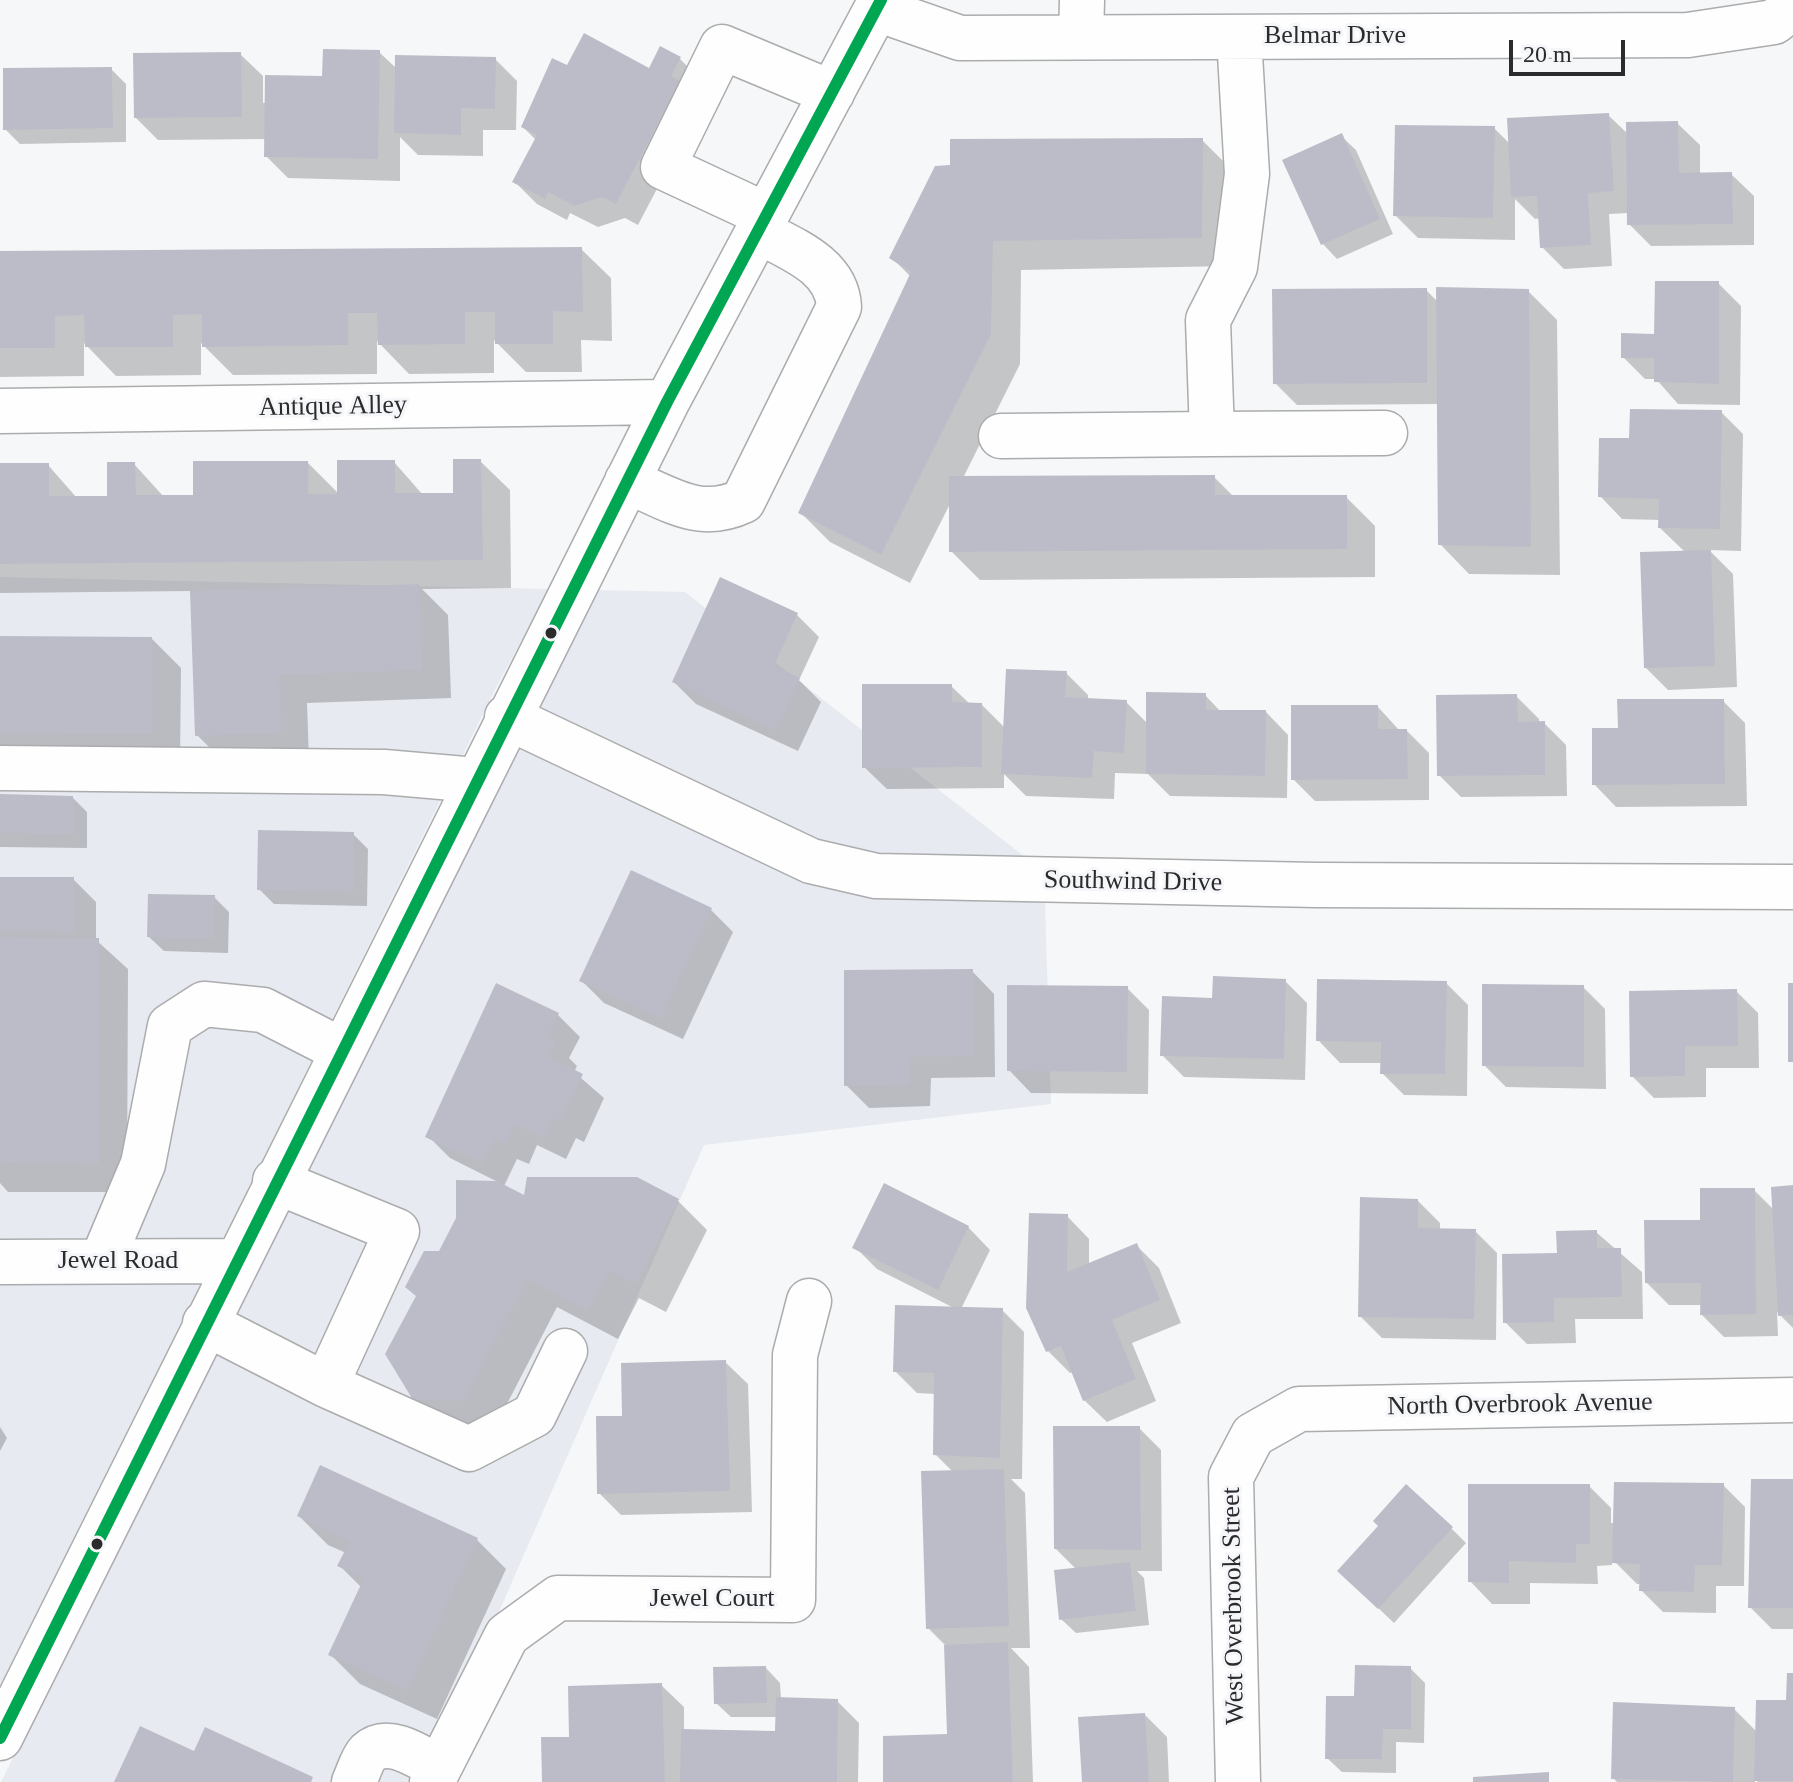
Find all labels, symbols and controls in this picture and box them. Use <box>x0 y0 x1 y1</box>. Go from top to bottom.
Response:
street label: Belmar Drive <box>1264 20 1406 52</box>
scale bar <box>1513 24 1629 74</box>
text: 20 m <box>1523 41 1572 67</box>
street label: Antique Alley <box>259 390 407 424</box>
unlabelled marker <box>543 625 559 641</box>
street label: Southwind Drive <box>1044 865 1222 899</box>
street label: Jewel Road <box>58 1245 178 1277</box>
street label: North Overbrook Avenue <box>1387 1387 1653 1423</box>
street label: West Overbrook Street <box>1216 1487 1252 1725</box>
unlabelled marker <box>89 1536 105 1552</box>
street label: Jewel Court <box>650 1583 774 1615</box>

